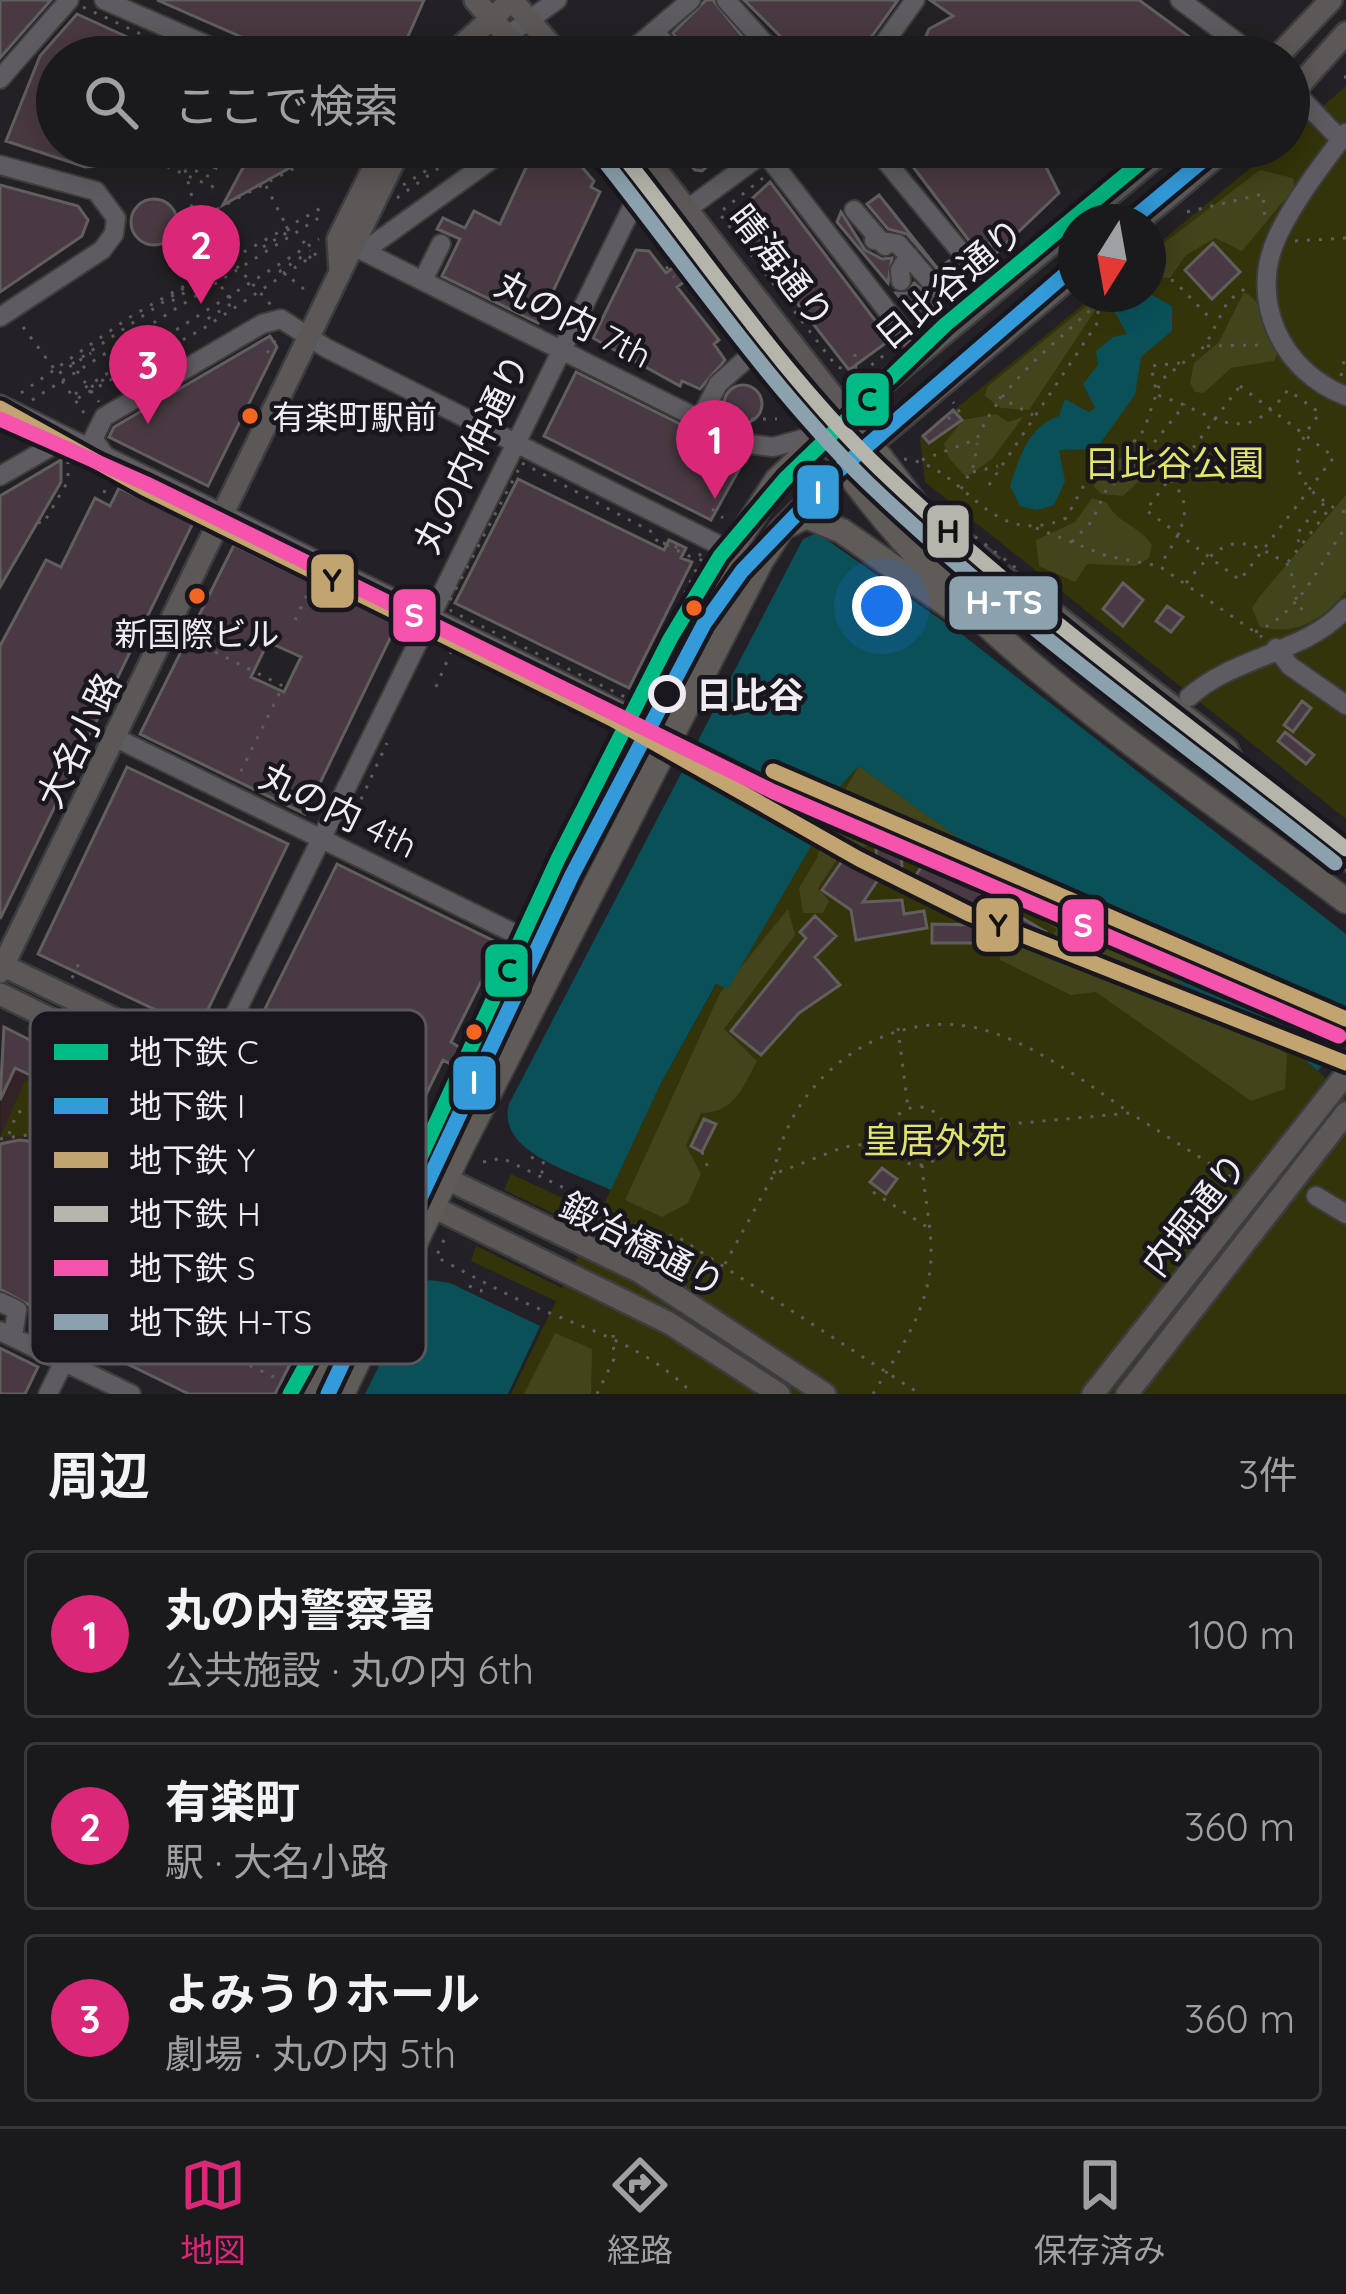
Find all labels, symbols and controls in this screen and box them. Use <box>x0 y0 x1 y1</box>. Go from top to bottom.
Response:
search box <box>36 36 1310 168</box>
icon: search <box>78 69 144 135</box>
text: ここで検索 <box>174 77 399 133</box>
street label: 晴海通り <box>720 195 844 337</box>
north arrow <box>1058 204 1166 312</box>
pin: 2 <box>162 205 240 304</box>
street label: 日比谷通り <box>866 208 1032 358</box>
street label: 丸の内 7th <box>489 261 659 377</box>
pin: 3 <box>109 325 187 424</box>
street label: 丸の内仲通り <box>403 346 539 560</box>
line badge: C <box>844 371 891 428</box>
text: C <box>857 378 877 419</box>
place label: 有楽町駅前 <box>272 396 437 437</box>
pin: 1 <box>676 400 754 499</box>
marker: 有楽町駅前 <box>239 405 261 427</box>
park label: 日比谷公園 <box>1084 440 1264 485</box>
line badge: I <box>795 463 841 521</box>
text: I <box>813 471 823 512</box>
line badge: H <box>925 503 971 560</box>
text: H <box>936 510 960 551</box>
line badge: Y <box>309 552 356 610</box>
text: Y <box>322 559 342 600</box>
line badge: H-TS <box>947 574 1060 632</box>
your location <box>852 576 912 636</box>
text: H-TS <box>965 581 1043 622</box>
marker: 新国際ビル <box>186 585 208 607</box>
line badge: S <box>391 587 438 644</box>
text: S <box>404 594 424 635</box>
unlabelled marker <box>683 597 705 619</box>
place label: 新国際ビル <box>115 613 280 654</box>
street label: 大名小路 <box>26 665 130 815</box>
place label: 日比谷 <box>696 672 804 717</box>
marker: 日比谷 <box>650 677 684 711</box>
street label: 丸の内 4th <box>253 753 425 867</box>
line badge: Y <box>974 896 1021 954</box>
line badge: S <box>1060 897 1106 954</box>
text: Y <box>988 904 1008 945</box>
text: S <box>1073 904 1093 945</box>
line badge: C <box>483 942 530 999</box>
text: C <box>497 949 517 990</box>
legend <box>30 1010 426 1364</box>
unlabelled marker <box>463 1021 485 1043</box>
text: 地下鉄 C <box>129 1031 259 1072</box>
line badge: I <box>451 1054 498 1112</box>
text: I <box>469 1061 479 1102</box>
text: 地下鉄 I <box>129 1085 245 1126</box>
park label: 皇居外苑 <box>863 1117 1007 1162</box>
text: 地下鉄 Y <box>129 1139 255 1180</box>
street label: 内堀通り <box>1132 1143 1256 1285</box>
street label: 鍛冶橋通り <box>553 1182 733 1306</box>
text: 地下鉄 H <box>129 1193 261 1234</box>
text: 地下鉄 S <box>129 1247 256 1288</box>
text: 地下鉄 H-TS <box>129 1301 312 1342</box>
text: 周辺 <box>48 1443 150 1507</box>
text: 3件 <box>1239 1450 1298 1499</box>
text: 丸の内警察署 <box>165 1581 435 1637</box>
text: 1 <box>82 1610 98 1659</box>
text: 100 m <box>1188 1610 1295 1659</box>
text: 公共施設 · 丸の内 6th <box>165 1645 534 1694</box>
text: 有楽町 <box>165 1773 300 1829</box>
text: 2 <box>79 1802 101 1851</box>
text: 360 m <box>1184 1802 1295 1851</box>
text: 駅 · 大名小路 <box>165 1837 389 1886</box>
text: よみうりホール <box>165 1965 480 2021</box>
text: 3 <box>80 1994 100 2043</box>
text: 360 m <box>1184 1994 1295 2043</box>
text: 劇場 · 丸の内 5th <box>165 2029 456 2078</box>
tab: 地図 <box>180 2152 246 2272</box>
tab: 経路 <box>607 2152 673 2272</box>
tab: 保存済み <box>1034 2152 1166 2272</box>

